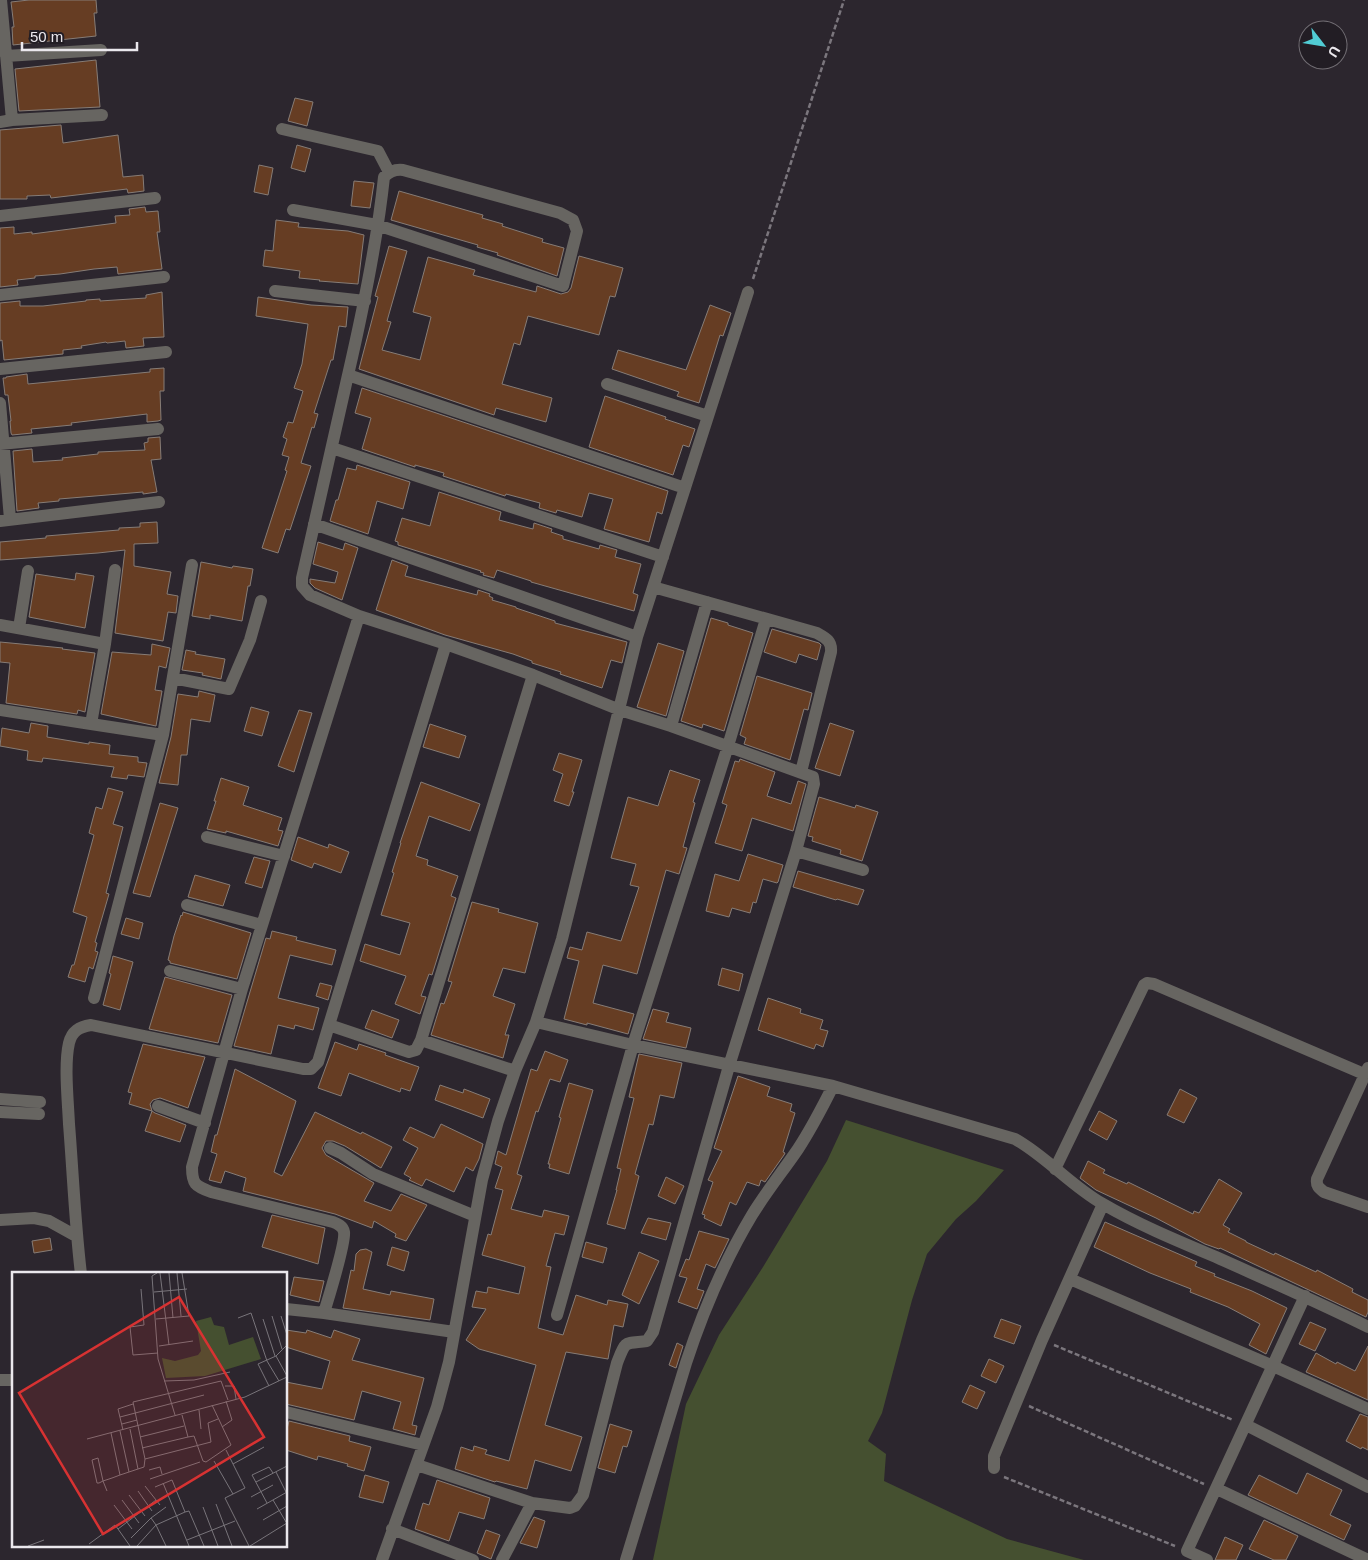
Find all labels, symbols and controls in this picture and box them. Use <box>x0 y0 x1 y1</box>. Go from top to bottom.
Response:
scale bar <box>22 20 138 52</box>
north arrow <box>1298 20 1348 70</box>
text: 50 m <box>30 28 63 45</box>
text: U <box>1325 43 1344 60</box>
inset map <box>12 1272 288 1548</box>

